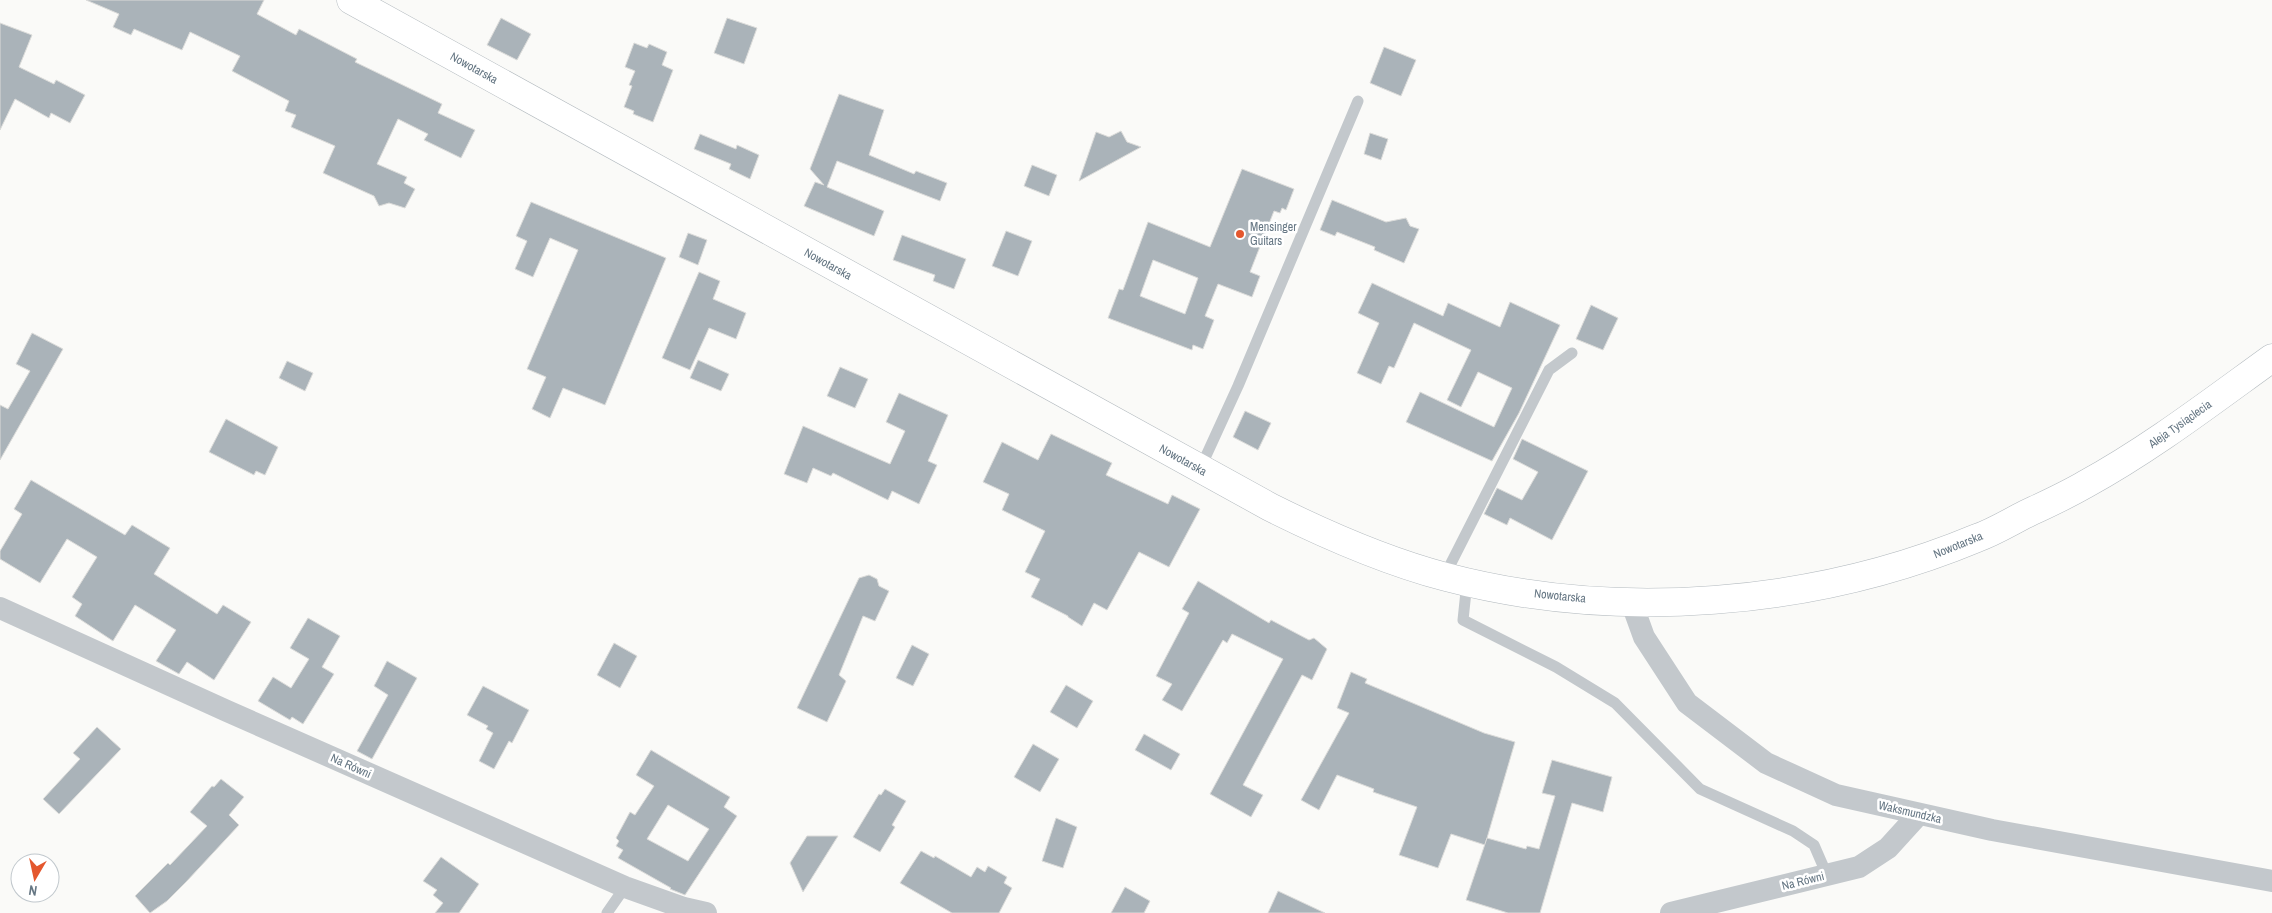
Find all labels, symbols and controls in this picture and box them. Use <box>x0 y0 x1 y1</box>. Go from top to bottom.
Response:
street label: Nowotarska <box>447 48 501 88</box>
place label: Mensinger Guitars <box>1250 219 1297 249</box>
marker: Mensinger Guitars <box>1234 228 1246 240</box>
street label: Nowotarska <box>801 244 855 284</box>
street label: Aleja Tysiąclecia <box>2144 396 2215 452</box>
street label: Nowotarska <box>1156 440 1210 480</box>
street label: Nowotarska <box>1931 528 1986 562</box>
street label: Nowotarska <box>1533 585 1587 607</box>
street label: Na Równi <box>328 750 374 782</box>
street label: Waksmundzka <box>1877 797 1944 827</box>
north arrow <box>10 853 60 903</box>
street label: Na Równi <box>1780 868 1826 894</box>
text: N <box>27 881 38 900</box>

